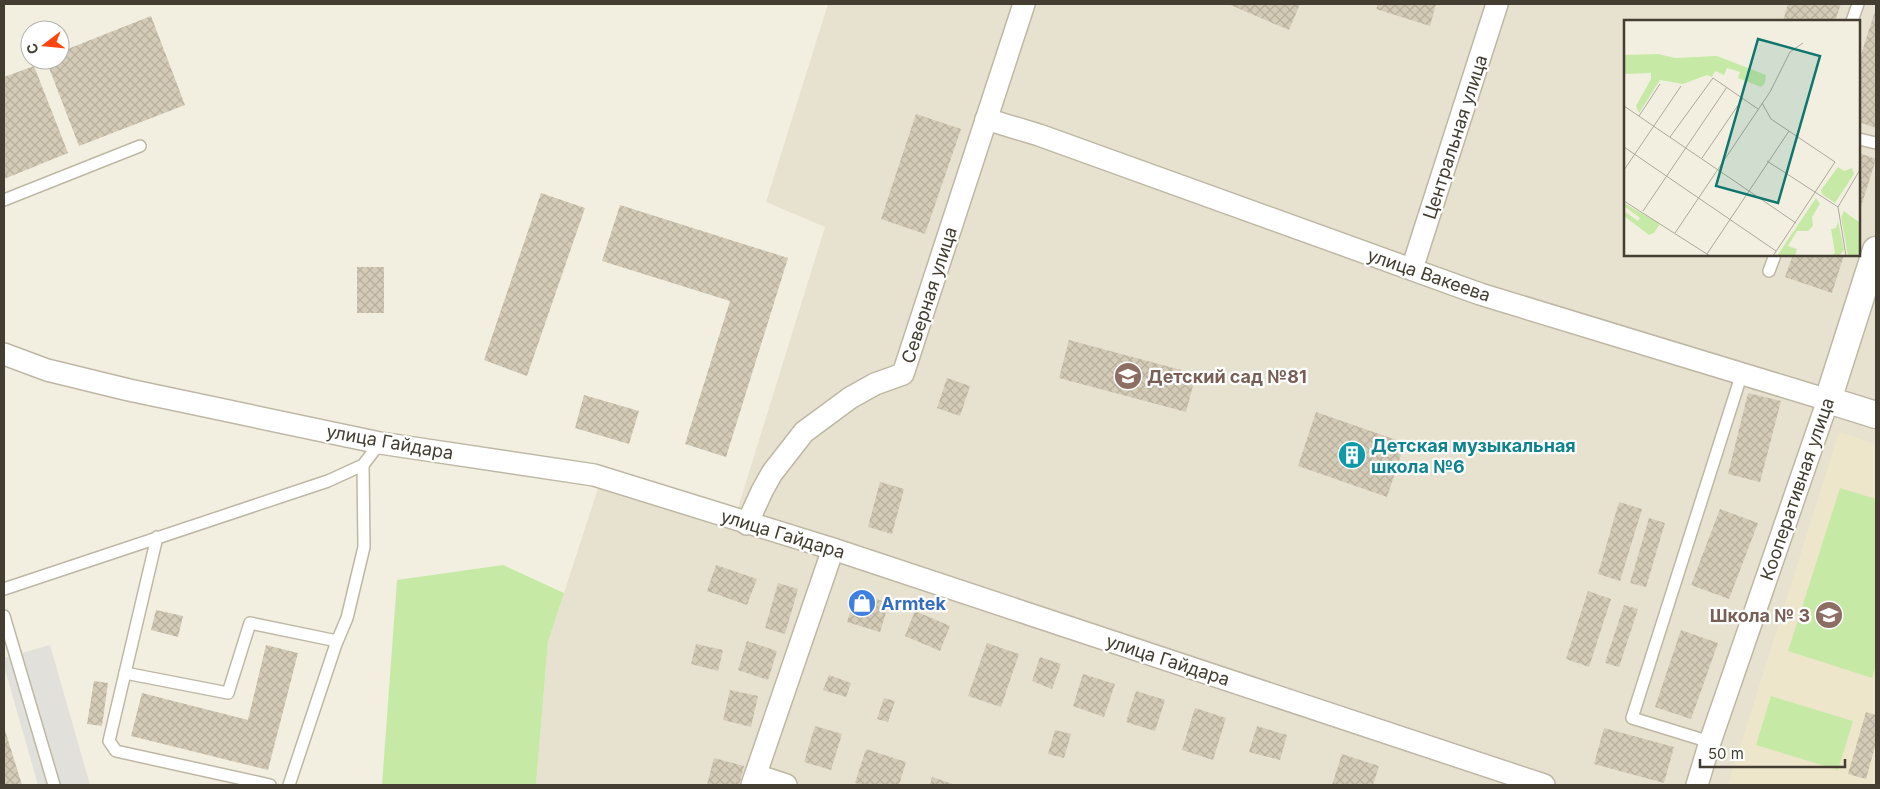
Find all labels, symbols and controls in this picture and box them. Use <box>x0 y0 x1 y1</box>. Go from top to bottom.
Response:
north arrow <box>20 20 70 70</box>
inset map <box>1624 20 1860 256</box>
text: С <box>22 41 42 56</box>
street label: Центральная улица <box>1419 52 1491 222</box>
street label: Северная улица <box>897 224 961 366</box>
street label: улица Вакеева <box>1365 244 1493 306</box>
school or university icon: Детский сад №81 <box>1113 361 1143 391</box>
place label: Детский сад №81 <box>1147 366 1307 387</box>
street label: Кооперативная улица <box>1756 395 1838 583</box>
street label: улица Гайдара <box>325 420 455 464</box>
place label: Детская музыкальная школа №6 <box>1371 435 1576 477</box>
building icon: Детская музыкальная школа №6 <box>1337 440 1367 470</box>
street label: улица Гайдара <box>718 505 848 563</box>
shop icon: Armtek <box>847 588 877 618</box>
place label: Armtek <box>881 593 946 614</box>
school or university icon: Школа № 3 <box>1814 600 1844 630</box>
place label: Школа № 3 <box>1710 605 1810 626</box>
street label: улица Гайдара <box>1104 630 1232 690</box>
scale bar <box>1700 736 1845 768</box>
text: 50 m <box>1708 744 1744 763</box>

